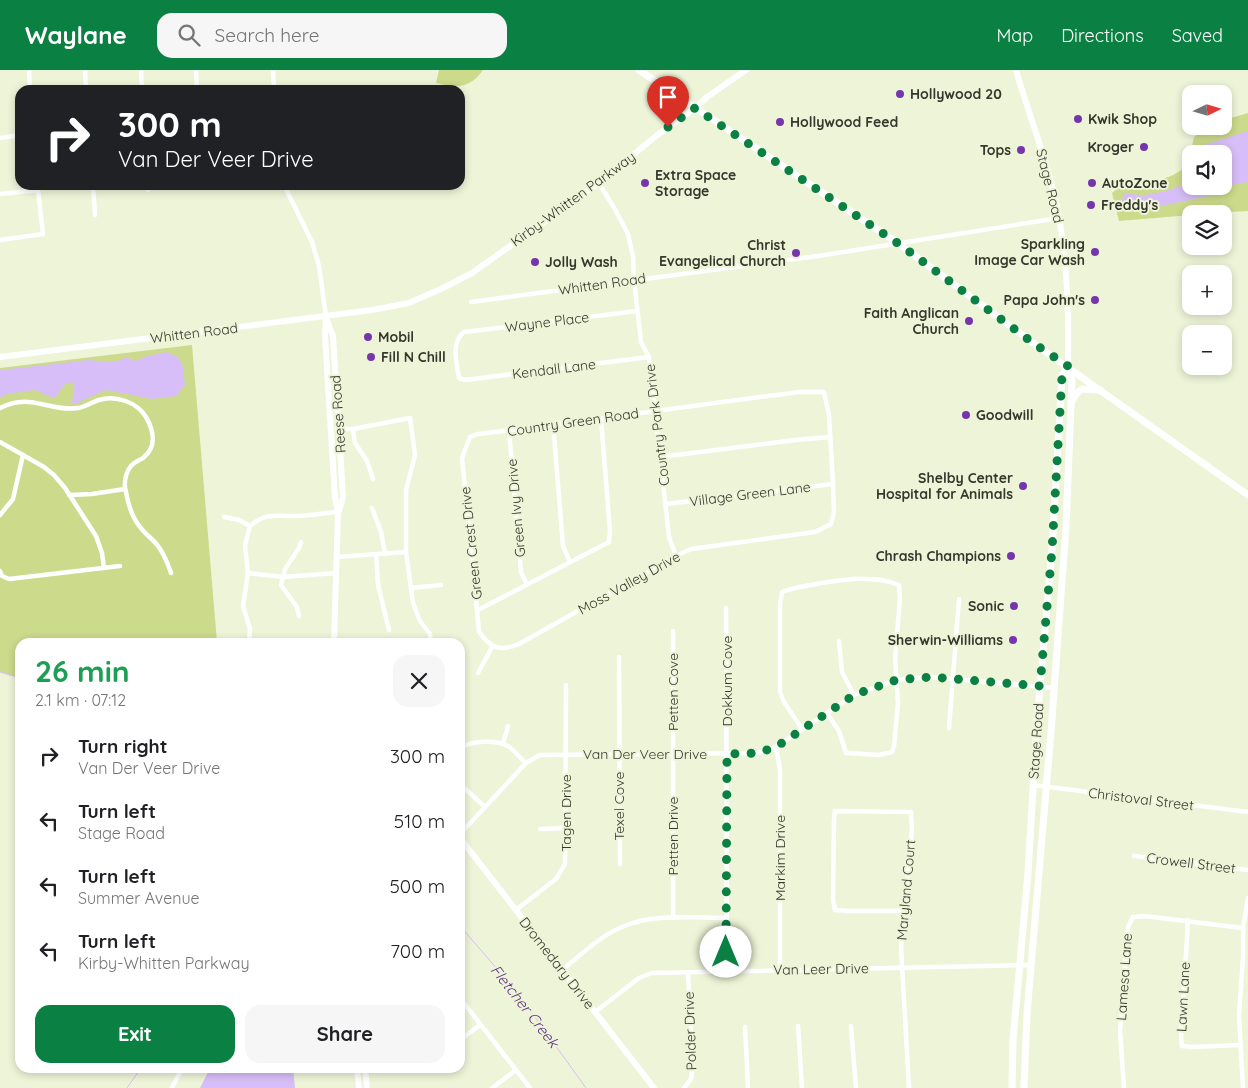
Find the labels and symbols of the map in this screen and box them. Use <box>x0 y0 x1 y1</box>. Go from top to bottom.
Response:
pin <box>647 76 689 127</box>
place label: Hollywood 20 <box>910 85 1002 103</box>
north arrow <box>1182 85 1232 135</box>
marker: Hollywood 20 <box>894 88 906 100</box>
place label: Kwik Shop <box>1088 110 1157 128</box>
place label: Hollywood Feed <box>790 113 898 131</box>
marker: Kwik Shop <box>1072 113 1084 125</box>
marker: Hollywood Feed <box>774 116 786 128</box>
place label: Kroger <box>1087 138 1134 156</box>
place label: Tops <box>980 141 1011 159</box>
marker: Kroger <box>1138 141 1150 153</box>
marker: Tops <box>1015 144 1027 156</box>
street label: Stage Road <box>1032 147 1068 225</box>
street label: Kirby-Whitten Parkway <box>507 148 639 250</box>
place label: Extra Space Storage <box>655 166 736 200</box>
place label: AutoZone <box>1102 174 1168 192</box>
marker: Extra Space Storage <box>639 177 651 189</box>
marker: AutoZone <box>1086 177 1098 189</box>
place label: Freddy's <box>1101 196 1159 214</box>
marker: Freddy's <box>1085 199 1097 211</box>
place label: Sparkling Image Car Wash <box>974 235 1085 269</box>
place label: Christ Evangelical Church <box>659 236 786 270</box>
marker: Sparkling Image Car Wash <box>1089 246 1101 258</box>
marker: Christ Evangelical Church <box>790 247 802 259</box>
place label: Jolly Wash <box>545 253 618 271</box>
marker: Jolly Wash <box>529 256 541 268</box>
street label: Whitten Road <box>557 269 647 299</box>
place label: Papa John's <box>1004 291 1085 309</box>
marker: Papa John's <box>1089 294 1101 306</box>
place label: Faith Anglican Church <box>864 304 959 338</box>
street label: Wayne Place <box>504 308 590 336</box>
marker: Faith Anglican Church <box>963 315 975 327</box>
street label: Whitten Road <box>149 319 239 347</box>
place label: Mobil <box>378 328 414 346</box>
marker: Mobil <box>362 331 374 343</box>
place label: Fill N Chill <box>381 348 446 366</box>
marker: Fill N Chill <box>365 351 377 363</box>
street label: Kendall Lane <box>511 355 597 383</box>
street label: Country Park Drive <box>641 363 673 487</box>
street label: Reese Road <box>326 374 350 454</box>
street label: Country Green Road <box>506 404 640 440</box>
place label: Goodwill <box>976 406 1034 424</box>
marker: Goodwill <box>960 409 972 421</box>
street label: Green Ivy Drive <box>503 458 529 558</box>
place label: Shelby Center Hospital for Animals <box>876 469 1013 503</box>
street label: Village Green Lane <box>688 478 812 510</box>
marker: Shelby Center Hospital for Animals <box>1017 480 1029 492</box>
street label: Green Crest Drive <box>456 486 486 600</box>
street label: Moss Valley Drive <box>575 547 683 619</box>
place label: Chrash Champions <box>876 547 1001 565</box>
marker: Chrash Champions <box>1005 550 1017 562</box>
place label: Sonic <box>968 597 1004 615</box>
marker: Sonic <box>1008 600 1020 612</box>
place label: Sherwin-Williams <box>888 631 1003 649</box>
marker: Sherwin-Williams <box>1007 634 1019 646</box>
street label: Dokkum Cove <box>718 636 736 726</box>
street label: Petten Cove <box>664 653 682 731</box>
street label: Stage Road <box>1024 702 1048 780</box>
street label: Van Der Veer Drive <box>583 745 707 763</box>
street label: Texel Cove <box>610 771 628 840</box>
street label: Tagen Drive <box>557 774 575 852</box>
street label: Christoval Street <box>1087 784 1195 814</box>
street label: Petten Drive <box>664 796 682 876</box>
street label: Markim Drive <box>771 815 789 901</box>
street label: Maryland Court <box>893 839 919 941</box>
street label: Crowell Street <box>1145 849 1237 877</box>
street label: Dromedary Drive <box>515 913 599 1013</box>
position arrow <box>699 925 751 977</box>
street label: Lamesa Lane <box>1112 933 1136 1021</box>
street label: Van Leer Drive <box>773 959 869 979</box>
water label: Fletcher Creek <box>487 961 565 1053</box>
street label: Lawn Lane <box>1172 961 1194 1033</box>
street label: Polder Drive <box>680 991 700 1071</box>

